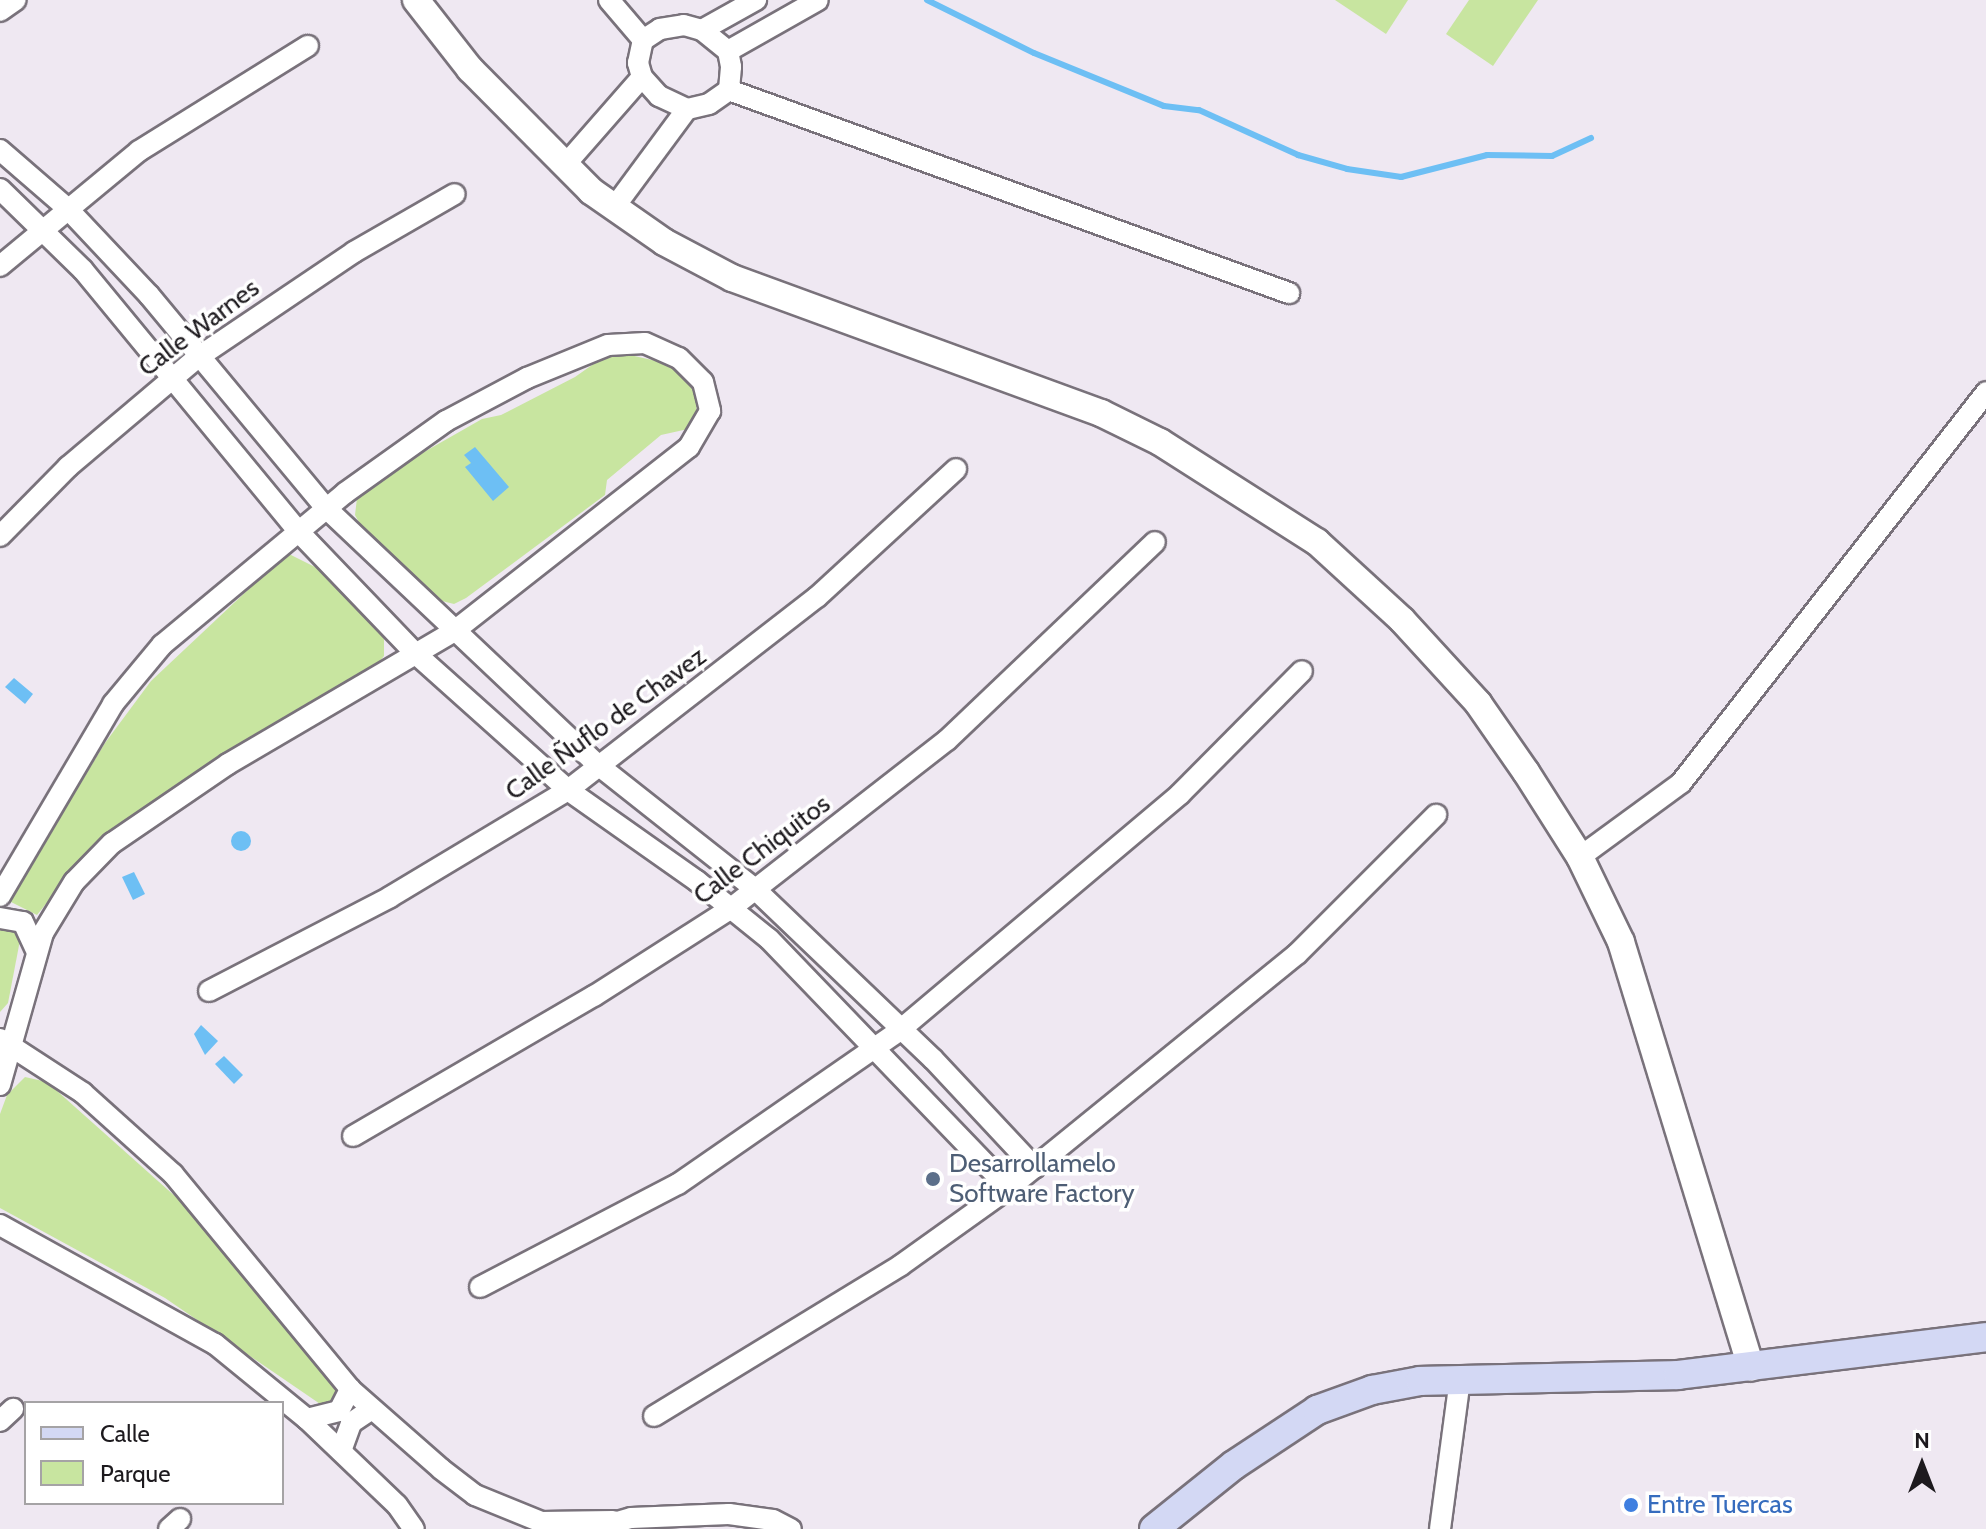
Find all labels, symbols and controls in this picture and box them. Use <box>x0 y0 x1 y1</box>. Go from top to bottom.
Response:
street label: Calle Warnes <box>133 273 265 383</box>
street label: Calle Ñuflo de Chavez <box>500 641 712 807</box>
street label: Calle Chiquitos <box>688 789 836 911</box>
place label: Desarrollamelo Software Factory <box>949 1148 1135 1210</box>
marker: Desarrollamelo Software Factory <box>924 1170 942 1188</box>
legend <box>24 1401 284 1505</box>
text: Calle <box>100 1419 150 1448</box>
north arrow <box>1882 1425 1962 1505</box>
text: N <box>1914 1427 1930 1454</box>
text: Parque <box>100 1459 170 1488</box>
place label: Entre Tuercas <box>1647 1489 1793 1521</box>
marker: Entre Tuercas <box>1622 1496 1640 1514</box>

